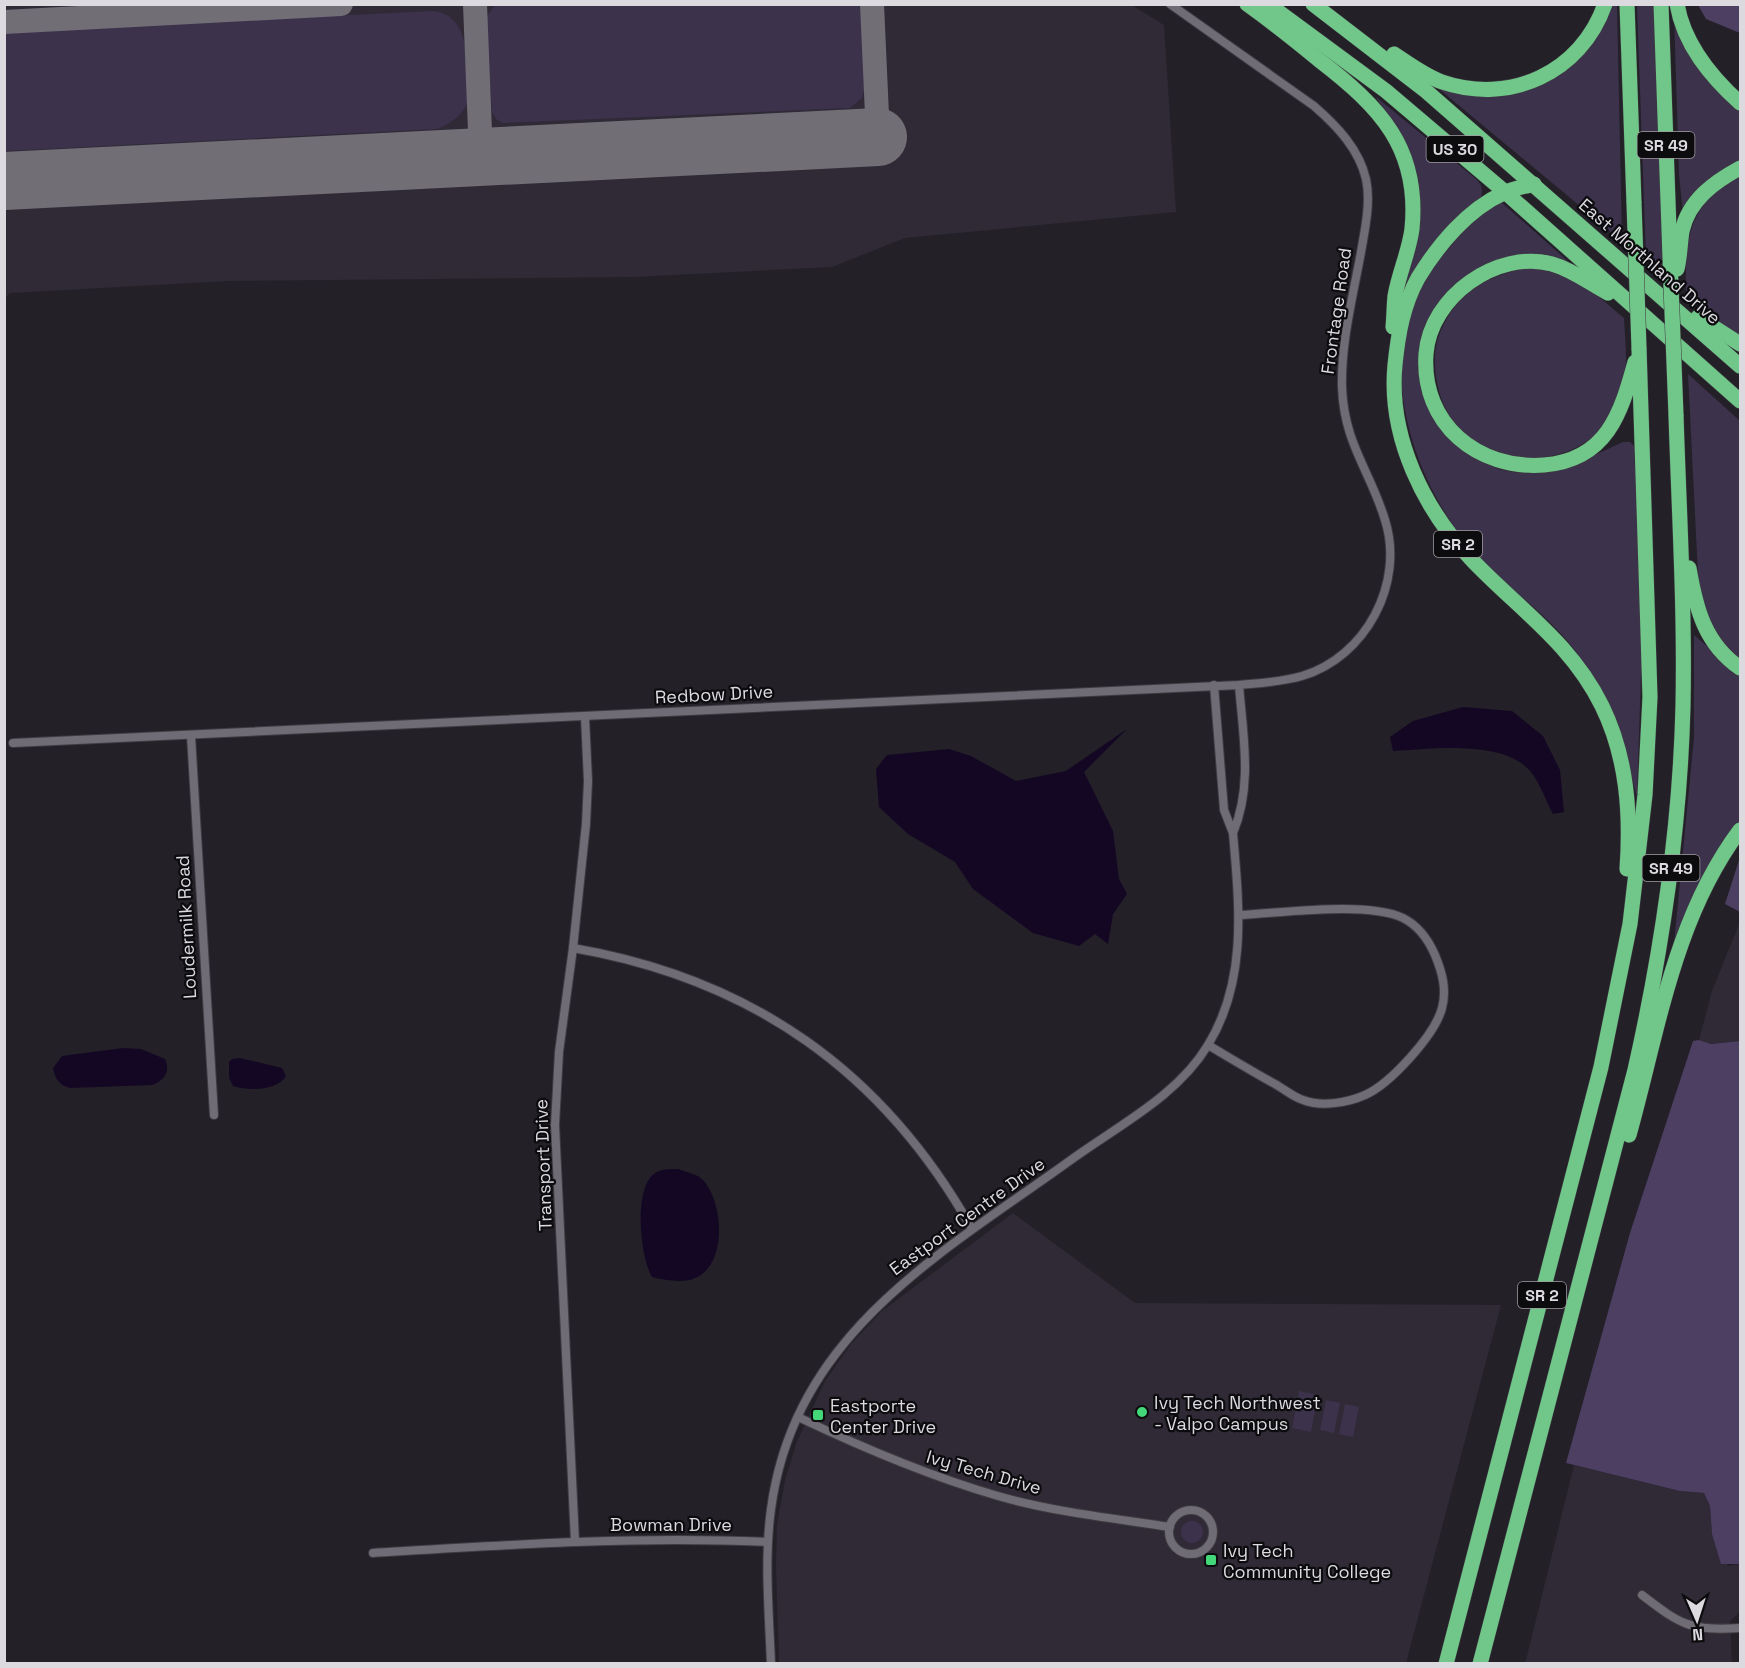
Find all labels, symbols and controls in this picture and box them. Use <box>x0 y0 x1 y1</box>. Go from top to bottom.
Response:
road number: SR 49 <box>1638 132 1694 158</box>
road number: US 30 <box>1426 136 1484 162</box>
street label: East Morthland Drive <box>1574 193 1726 329</box>
street label: Frontage Road <box>1316 246 1356 376</box>
road number: SR 2 <box>1434 531 1482 557</box>
street label: Redbow Drive <box>654 679 774 709</box>
street label: Loudermilk Road <box>171 855 201 999</box>
road number: SR 49 <box>1642 855 1700 881</box>
street label: Transport Drive <box>529 1099 557 1231</box>
street label: Eastport Centre Drive <box>885 1152 1049 1280</box>
road number: SR 2 <box>1518 1282 1566 1308</box>
place label: Ivy Tech Northwest - Valpo Campus <box>1154 1391 1321 1435</box>
place label: Eastporte Center Drive <box>830 1394 936 1438</box>
marker: Ivy Tech Northwest - Valpo Campus <box>1135 1405 1149 1419</box>
marker: Eastporte Center Drive <box>811 1408 825 1422</box>
street label: Ivy Tech Drive <box>924 1445 1044 1499</box>
street label: Bowman Drive <box>610 1513 732 1536</box>
place label: Ivy Tech Community College <box>1223 1539 1391 1583</box>
marker: Ivy Tech Community College <box>1204 1553 1218 1567</box>
north arrow <box>1667 1590 1727 1650</box>
text: N <box>1692 1624 1704 1645</box>

